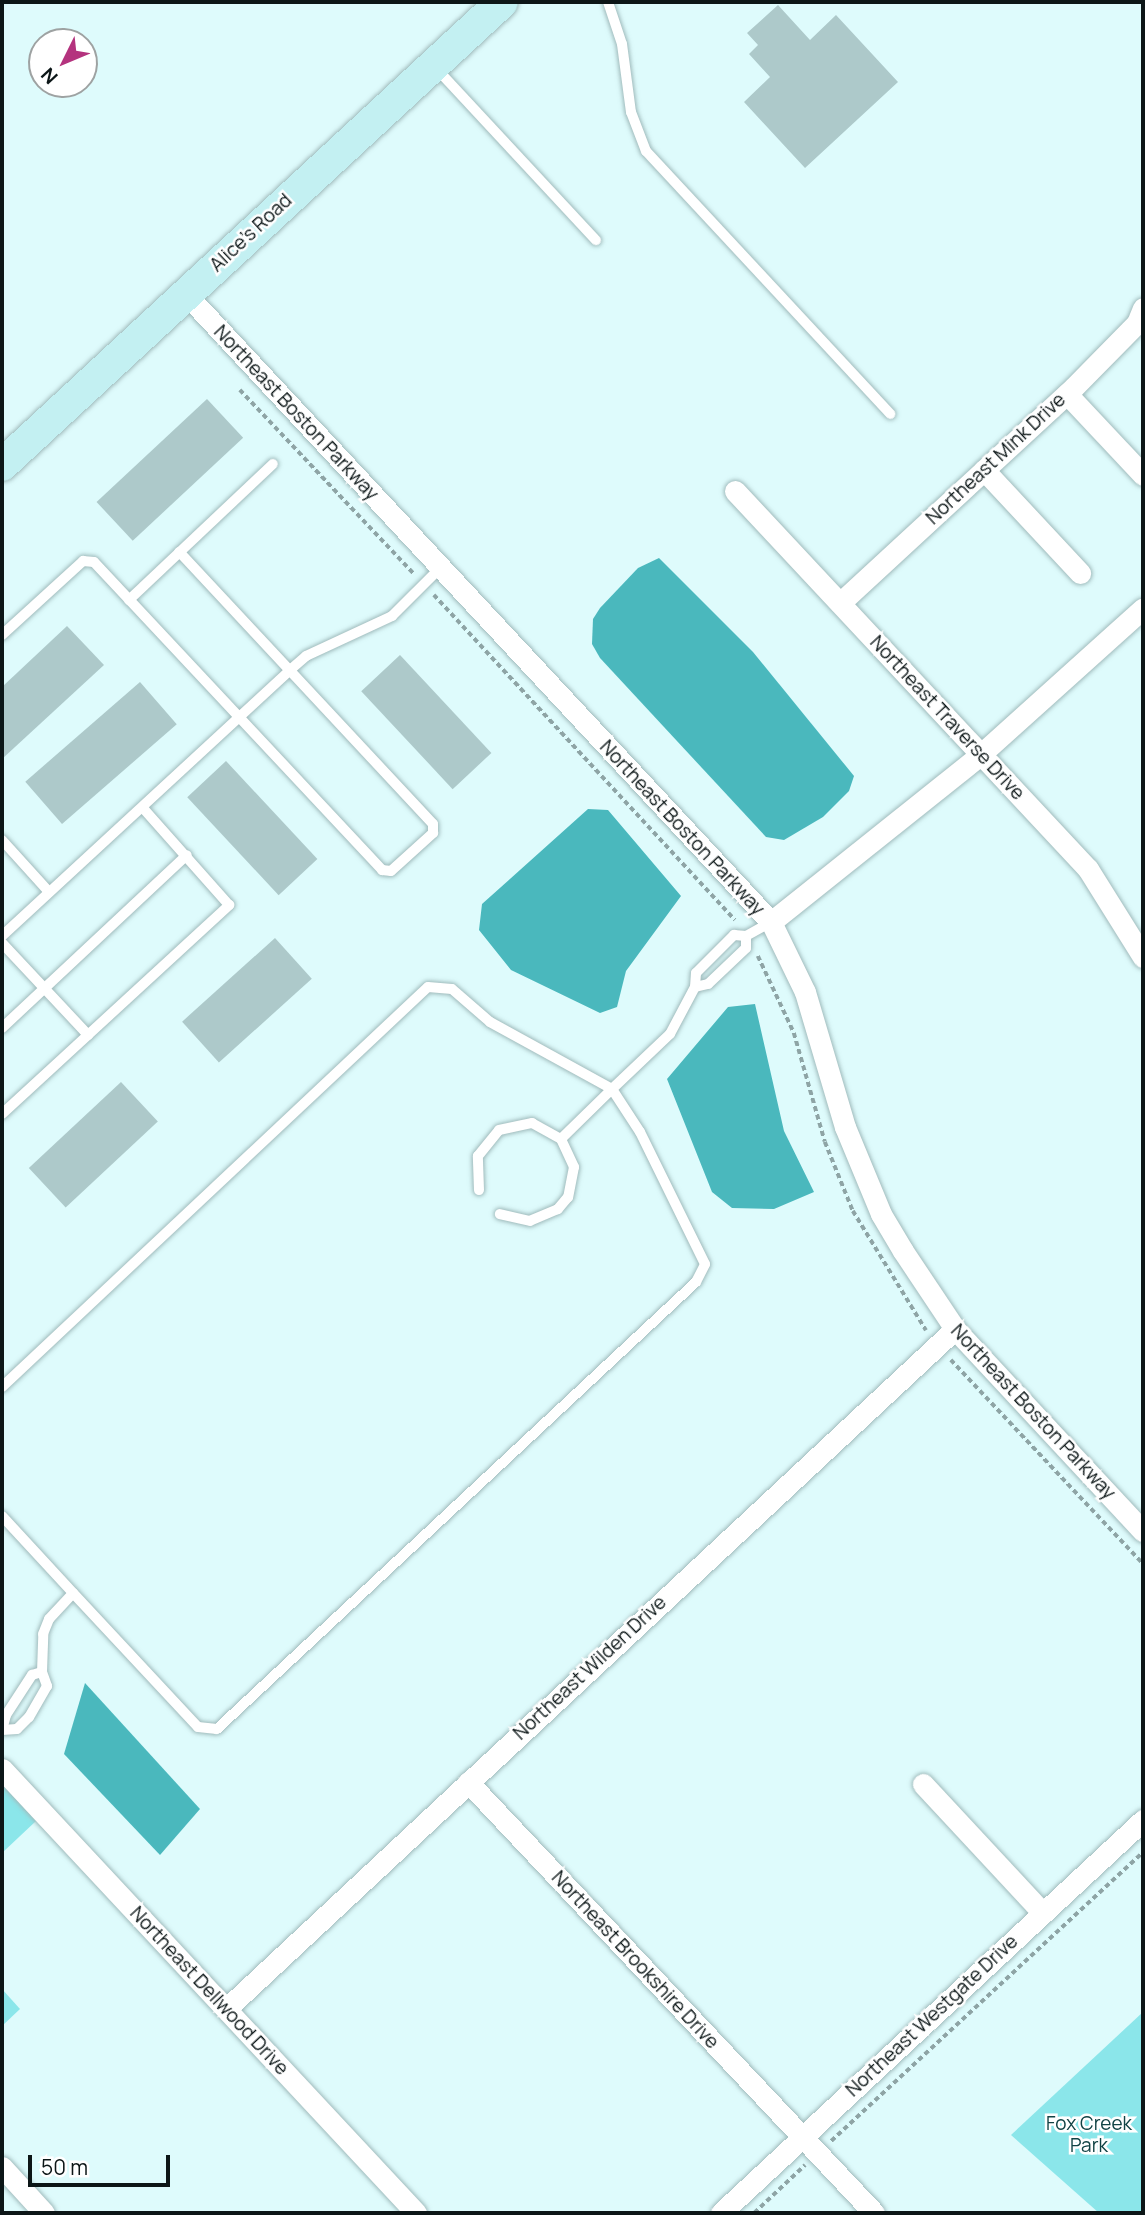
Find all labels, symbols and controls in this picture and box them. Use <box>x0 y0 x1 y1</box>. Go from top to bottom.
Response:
north arrow <box>28 28 98 98</box>
text: N <box>35 62 63 90</box>
street label: Alice's Road <box>205 189 297 277</box>
street label: Northeast Boston Parkway <box>209 321 383 505</box>
street label: Northeast Mink Drive <box>922 389 1070 529</box>
street label: Northeast Traverse Drive <box>865 631 1029 805</box>
street label: Northeast Boston Parkway <box>595 736 769 920</box>
street label: Northeast Boston Parkway <box>946 1320 1120 1504</box>
street label: Northeast Wilden Drive <box>509 1591 671 1745</box>
street label: Northeast Brookshire Drive <box>547 1866 723 2054</box>
street label: Northeast Dellwood Drive <box>125 1902 293 2080</box>
street label: Northeast Westgate Drive <box>841 1930 1023 2102</box>
park label: Fox Creek Park <box>1046 2113 1132 2157</box>
scale bar <box>32 2142 173 2186</box>
text: 50 m <box>41 2153 88 2181</box>

